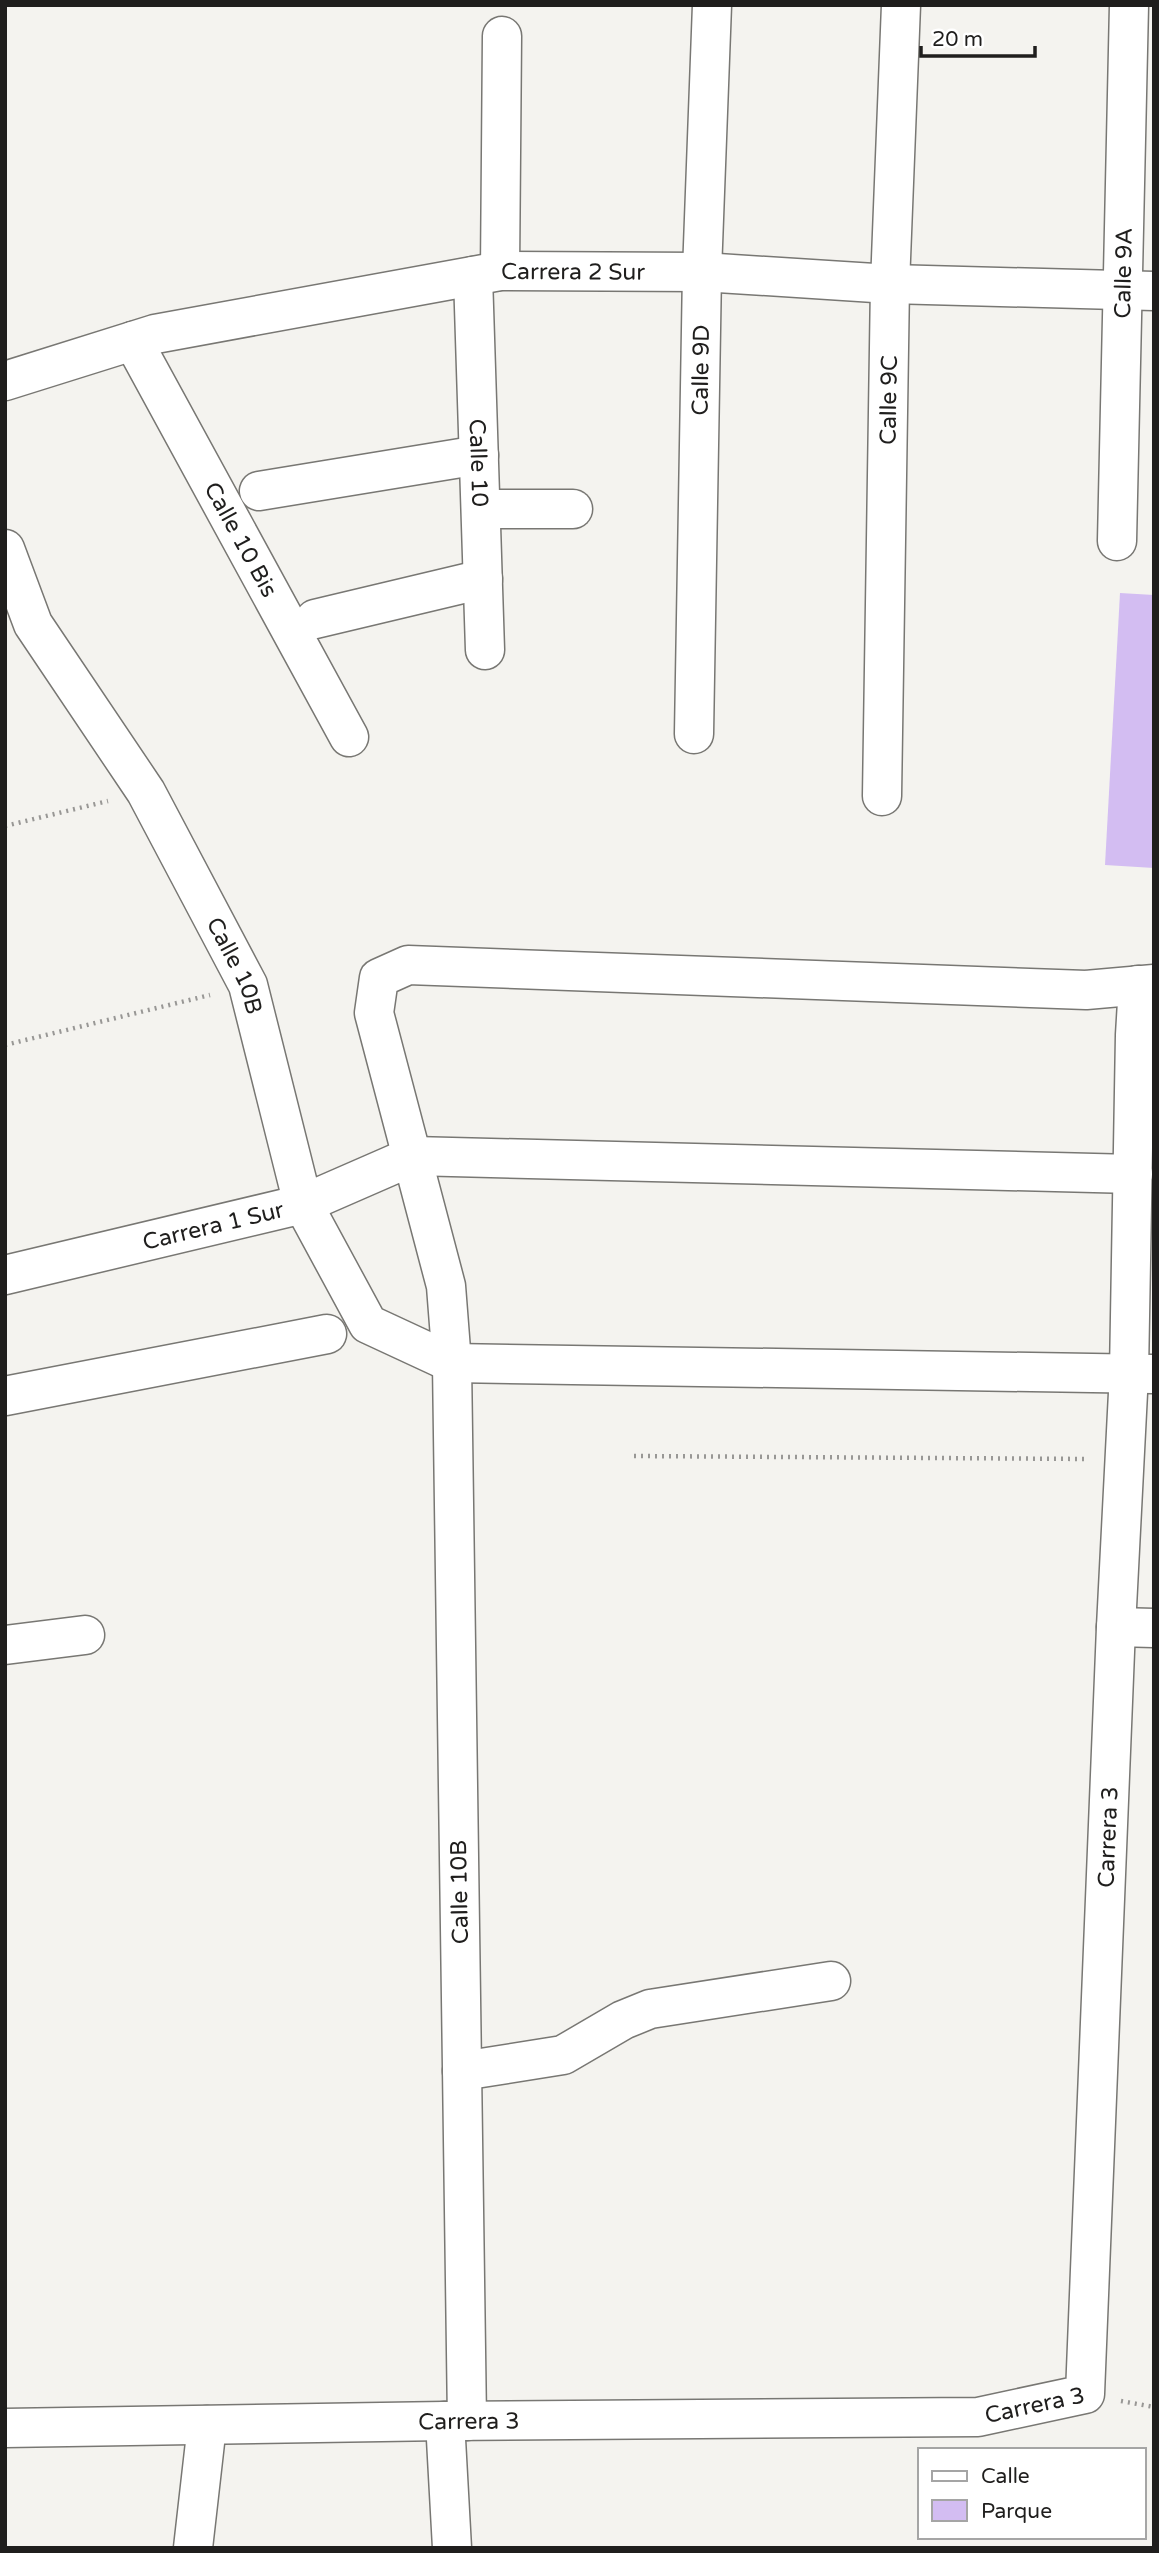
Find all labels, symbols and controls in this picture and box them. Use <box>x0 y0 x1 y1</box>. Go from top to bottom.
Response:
scale bar <box>921 14 1035 58</box>
text: 20 m <box>932 27 983 52</box>
street label: Calle 9A <box>1109 227 1139 319</box>
street label: Carrera 2 Sur <box>501 258 645 287</box>
street label: Calle 9D <box>687 324 716 416</box>
street label: Calle 9C <box>874 355 904 445</box>
street label: Calle 10 <box>463 418 493 508</box>
street label: Calle 10 Bis <box>198 477 283 602</box>
street label: Calle 10B <box>200 913 268 1017</box>
street label: Carrera 1 Sur <box>140 1196 287 1257</box>
street label: Carrera 3 <box>1092 1786 1125 1888</box>
street label: Calle 10B <box>445 1840 475 1944</box>
street label: Carrera 3 <box>982 2381 1087 2430</box>
street label: Carrera 3 <box>418 2407 520 2436</box>
legend <box>918 2448 1145 2539</box>
text: Calle <box>981 2464 1030 2489</box>
text: Parque <box>981 2499 1052 2524</box>

